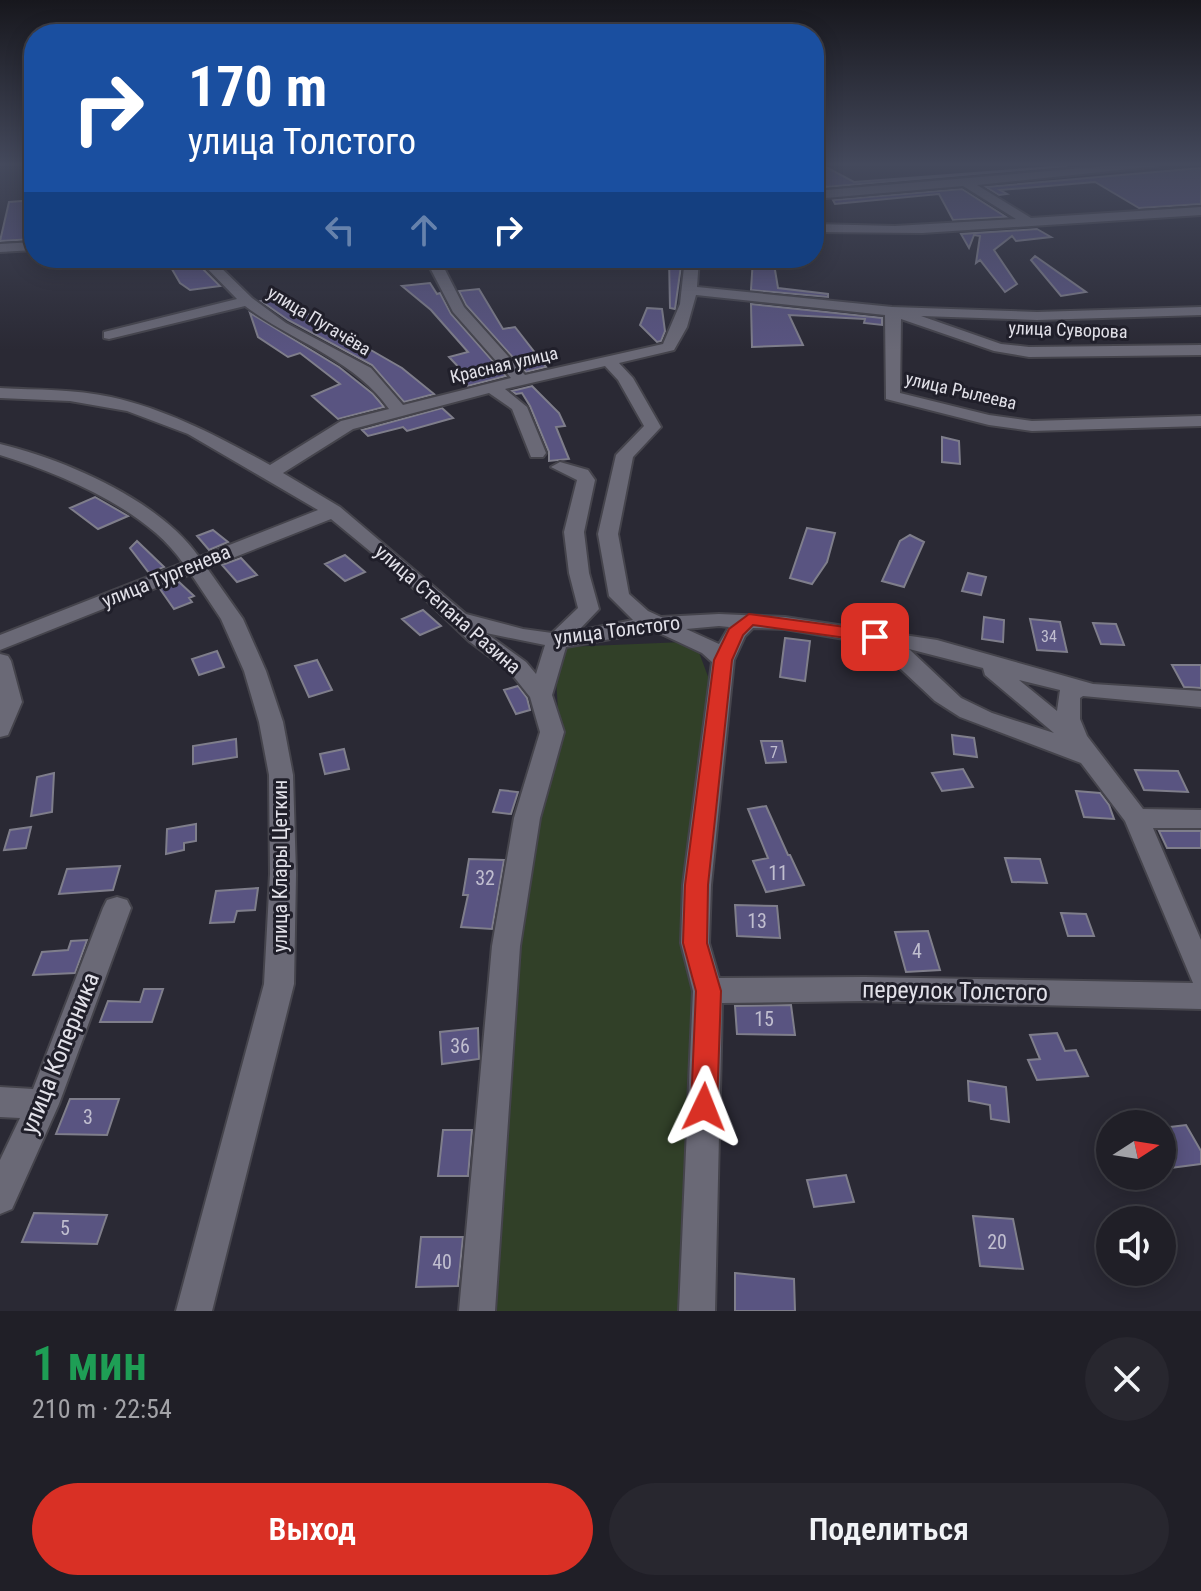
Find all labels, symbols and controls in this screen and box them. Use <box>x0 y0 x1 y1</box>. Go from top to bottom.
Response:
text: 170 m <box>188 54 327 120</box>
icon: right <box>56 56 160 160</box>
text: улица Толстого <box>188 121 416 163</box>
icon: left <box>318 208 362 252</box>
icon: ahead <box>402 208 446 252</box>
icon: right <box>486 208 530 252</box>
street label: улица Пугачёва <box>264 282 375 360</box>
street label: улица Суворова <box>1008 317 1128 342</box>
street label: Красная улица <box>448 342 560 387</box>
street label: улица Рылеева <box>903 367 1019 414</box>
street label: улица Тургенева <box>98 539 234 613</box>
street label: улица Степана Разина <box>370 539 526 679</box>
pin <box>841 603 909 671</box>
street label: улица Толстого <box>553 610 681 650</box>
icon: arrive <box>853 615 897 659</box>
house number: 34 <box>1041 627 1057 646</box>
house number: 7 <box>770 743 778 762</box>
street label: улица Клары Цеткин <box>268 780 292 952</box>
house number: 11 <box>768 861 788 885</box>
house number: 32 <box>475 866 495 890</box>
house number: 13 <box>747 909 767 933</box>
house number: 4 <box>912 939 922 963</box>
street label: улица Коперника <box>15 968 105 1138</box>
street label: переулок Толстого <box>862 975 1048 1007</box>
house number: 15 <box>754 1007 774 1031</box>
house number: 36 <box>450 1034 470 1058</box>
position arrow <box>662 1065 746 1149</box>
house number: 3 <box>83 1105 93 1129</box>
north arrow <box>1096 1110 1176 1190</box>
map controls <box>1096 1110 1176 1286</box>
button: sound <box>1096 1206 1176 1286</box>
house number: 5 <box>60 1216 70 1240</box>
house number: 20 <box>987 1230 1007 1254</box>
house number: 40 <box>432 1250 452 1274</box>
text: 1 мин <box>32 1335 147 1392</box>
button: close <box>1085 1337 1169 1421</box>
text: 210 m · 22:54 <box>32 1394 172 1424</box>
button: Выход <box>32 1483 593 1575</box>
button: Поделиться <box>609 1483 1169 1575</box>

